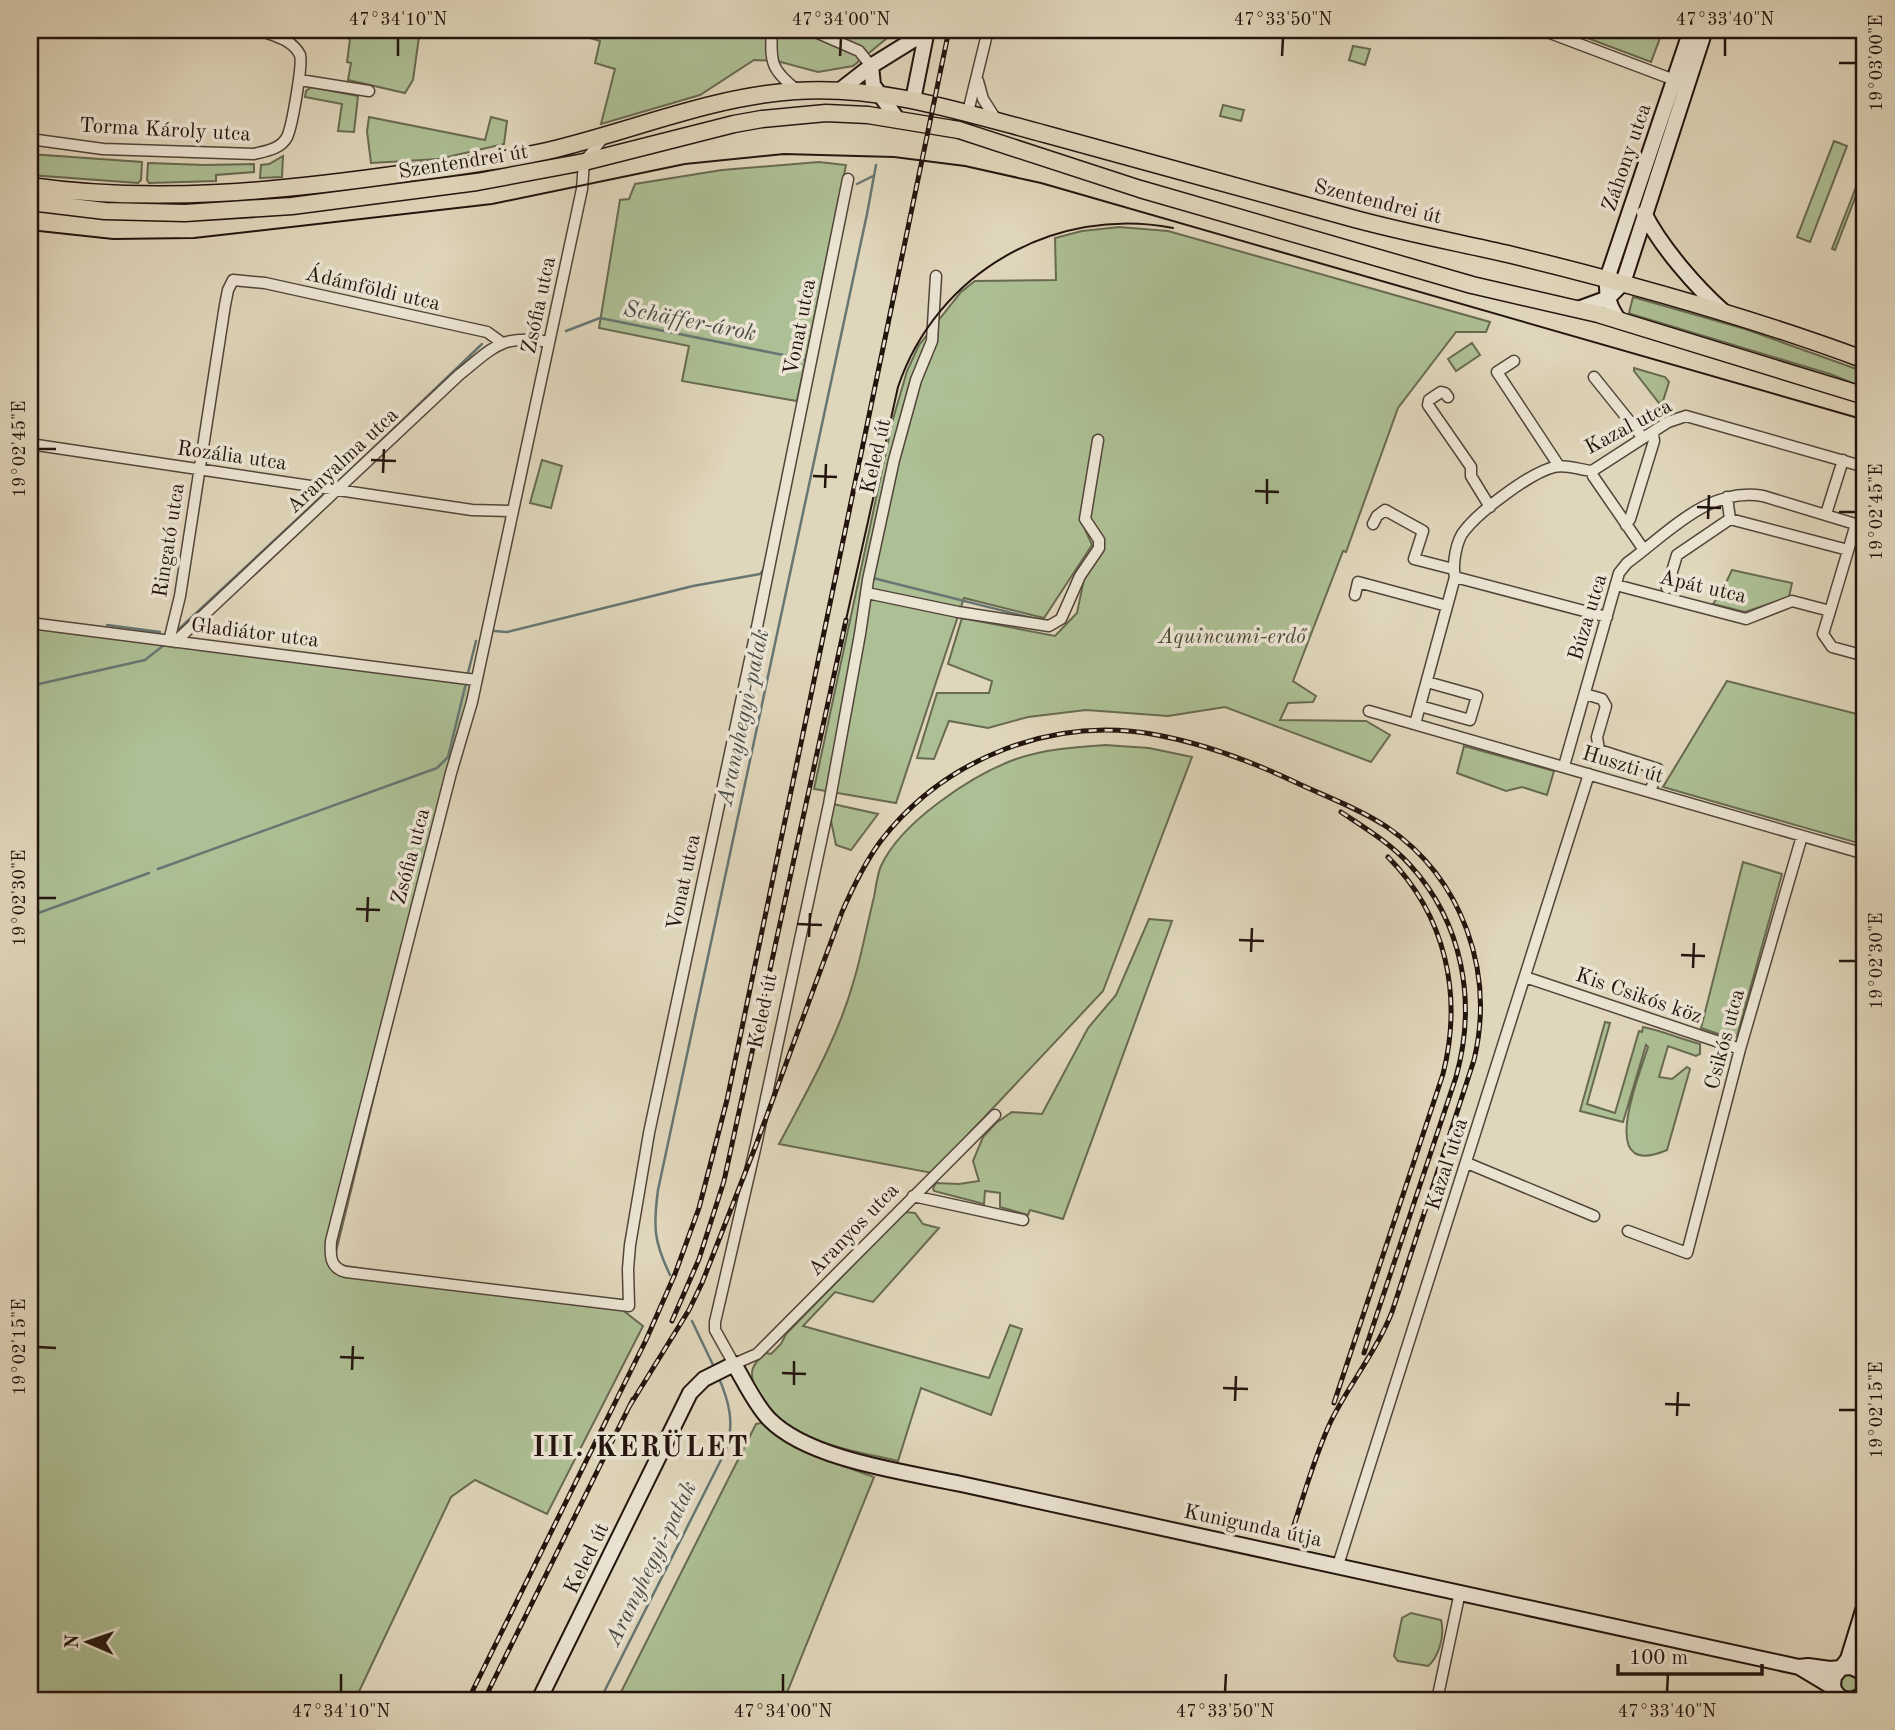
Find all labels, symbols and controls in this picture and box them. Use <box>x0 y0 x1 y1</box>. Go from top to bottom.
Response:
text: 47°34'10"N <box>349 11 447 29</box>
text: 47°34'00"N <box>792 11 890 29</box>
text: 47°33'50"N <box>1234 11 1332 29</box>
text: 47°33'40"N <box>1676 11 1774 29</box>
text: 19°03'00"E <box>1868 15 1886 111</box>
street label: Záhony utca <box>1599 101 1656 214</box>
street label: Torma Károly utca <box>79 116 251 145</box>
street label: Szentendrei út <box>397 142 530 183</box>
street label: Szentendrei út <box>1312 176 1444 228</box>
street label: Zsófia utca <box>519 255 560 356</box>
street label: Ádámföldi utca <box>303 260 443 315</box>
street label: Vonat utca <box>781 277 820 377</box>
water label: Schäffer-árok <box>621 297 758 347</box>
street label: Kazal utca <box>1582 396 1676 459</box>
text: 19°02'45"E <box>11 401 29 497</box>
street label: Aranyalma utca <box>283 404 403 518</box>
street label: Keled út <box>858 417 895 496</box>
street label: Rozália utca <box>175 438 288 475</box>
text: 19°02'45"E <box>1868 464 1886 560</box>
street label: Ringató utca <box>150 482 189 599</box>
street label: Apát utca <box>1657 567 1748 608</box>
street label: Búza utca <box>1565 572 1612 663</box>
street label: Gladiátor utca <box>190 615 320 652</box>
water label: Aranyhegyi-patak <box>713 627 774 810</box>
park label: Aquincumi-erdő <box>1157 627 1308 648</box>
street label: Huszti út <box>1580 743 1666 788</box>
street label: Zsófia utca <box>389 806 434 907</box>
street label: Vonat utca <box>664 832 705 932</box>
text: 19°02'30"E <box>11 850 29 946</box>
text: 19°02'30"E <box>1868 913 1886 1009</box>
street label: Kis Csikós köz <box>1573 965 1704 1028</box>
street label: Keled út <box>745 972 782 1051</box>
street label: Csikós utca <box>1702 987 1749 1092</box>
street label: Kazal utca <box>1423 1116 1472 1213</box>
street label: Aranyos utca <box>805 1180 903 1280</box>
text: 19°02'15"E <box>11 1299 29 1395</box>
text: 19°02'15"E <box>1868 1362 1886 1458</box>
district label: III. KERÜLET <box>533 1429 749 1463</box>
water label: Aranyhegyi-patak <box>601 1478 702 1652</box>
street label: Kunigunda útja <box>1182 1502 1324 1551</box>
street label: Keled út <box>561 1520 614 1598</box>
north arrow <box>52 1608 122 1678</box>
scale bar <box>1618 1632 1762 1676</box>
text: N <box>64 1633 83 1649</box>
text: 100 m <box>1629 1648 1688 1669</box>
text: 47°34'10"N <box>292 1703 390 1721</box>
text: 47°34'00"N <box>734 1703 832 1721</box>
text: 47°33'50"N <box>1176 1703 1274 1721</box>
text: 47°33'40"N <box>1618 1703 1716 1721</box>

